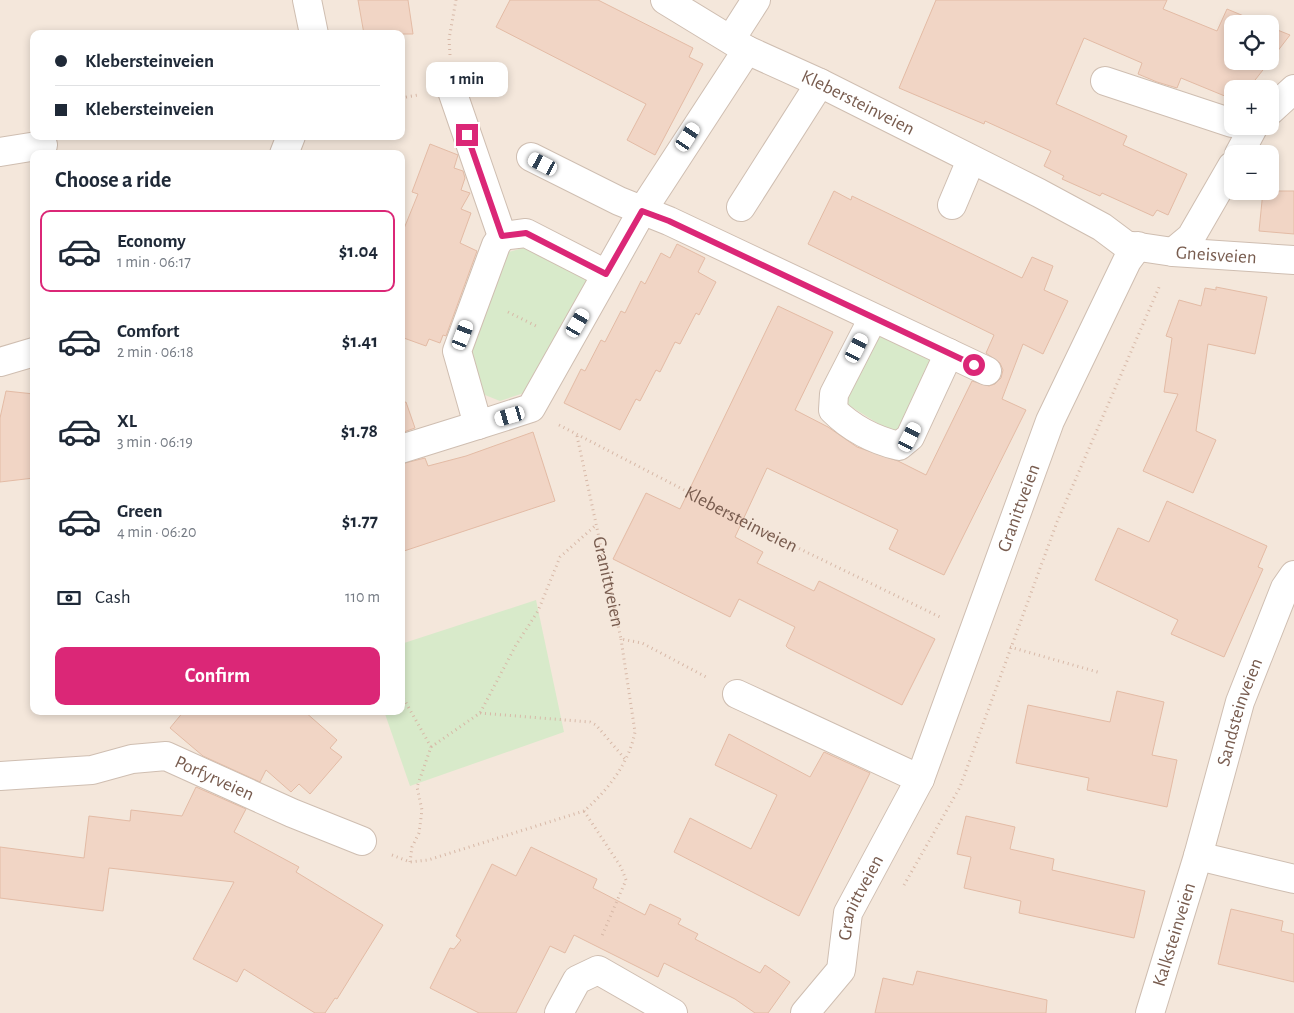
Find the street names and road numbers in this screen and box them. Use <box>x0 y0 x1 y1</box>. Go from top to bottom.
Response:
street label: Klebersteinveien <box>798 66 918 138</box>
street label: Gneisveien <box>1175 243 1257 267</box>
street label: Granittveien <box>994 462 1043 554</box>
street label: Klebersteinveien <box>682 483 801 556</box>
street label: Granittveien <box>590 535 628 629</box>
street label: Sandsteinveien <box>1213 655 1266 768</box>
street label: Porfyrveien <box>172 752 257 804</box>
street label: Granittveien <box>835 852 887 941</box>
street label: Kalksteinveien <box>1149 880 1199 989</box>

